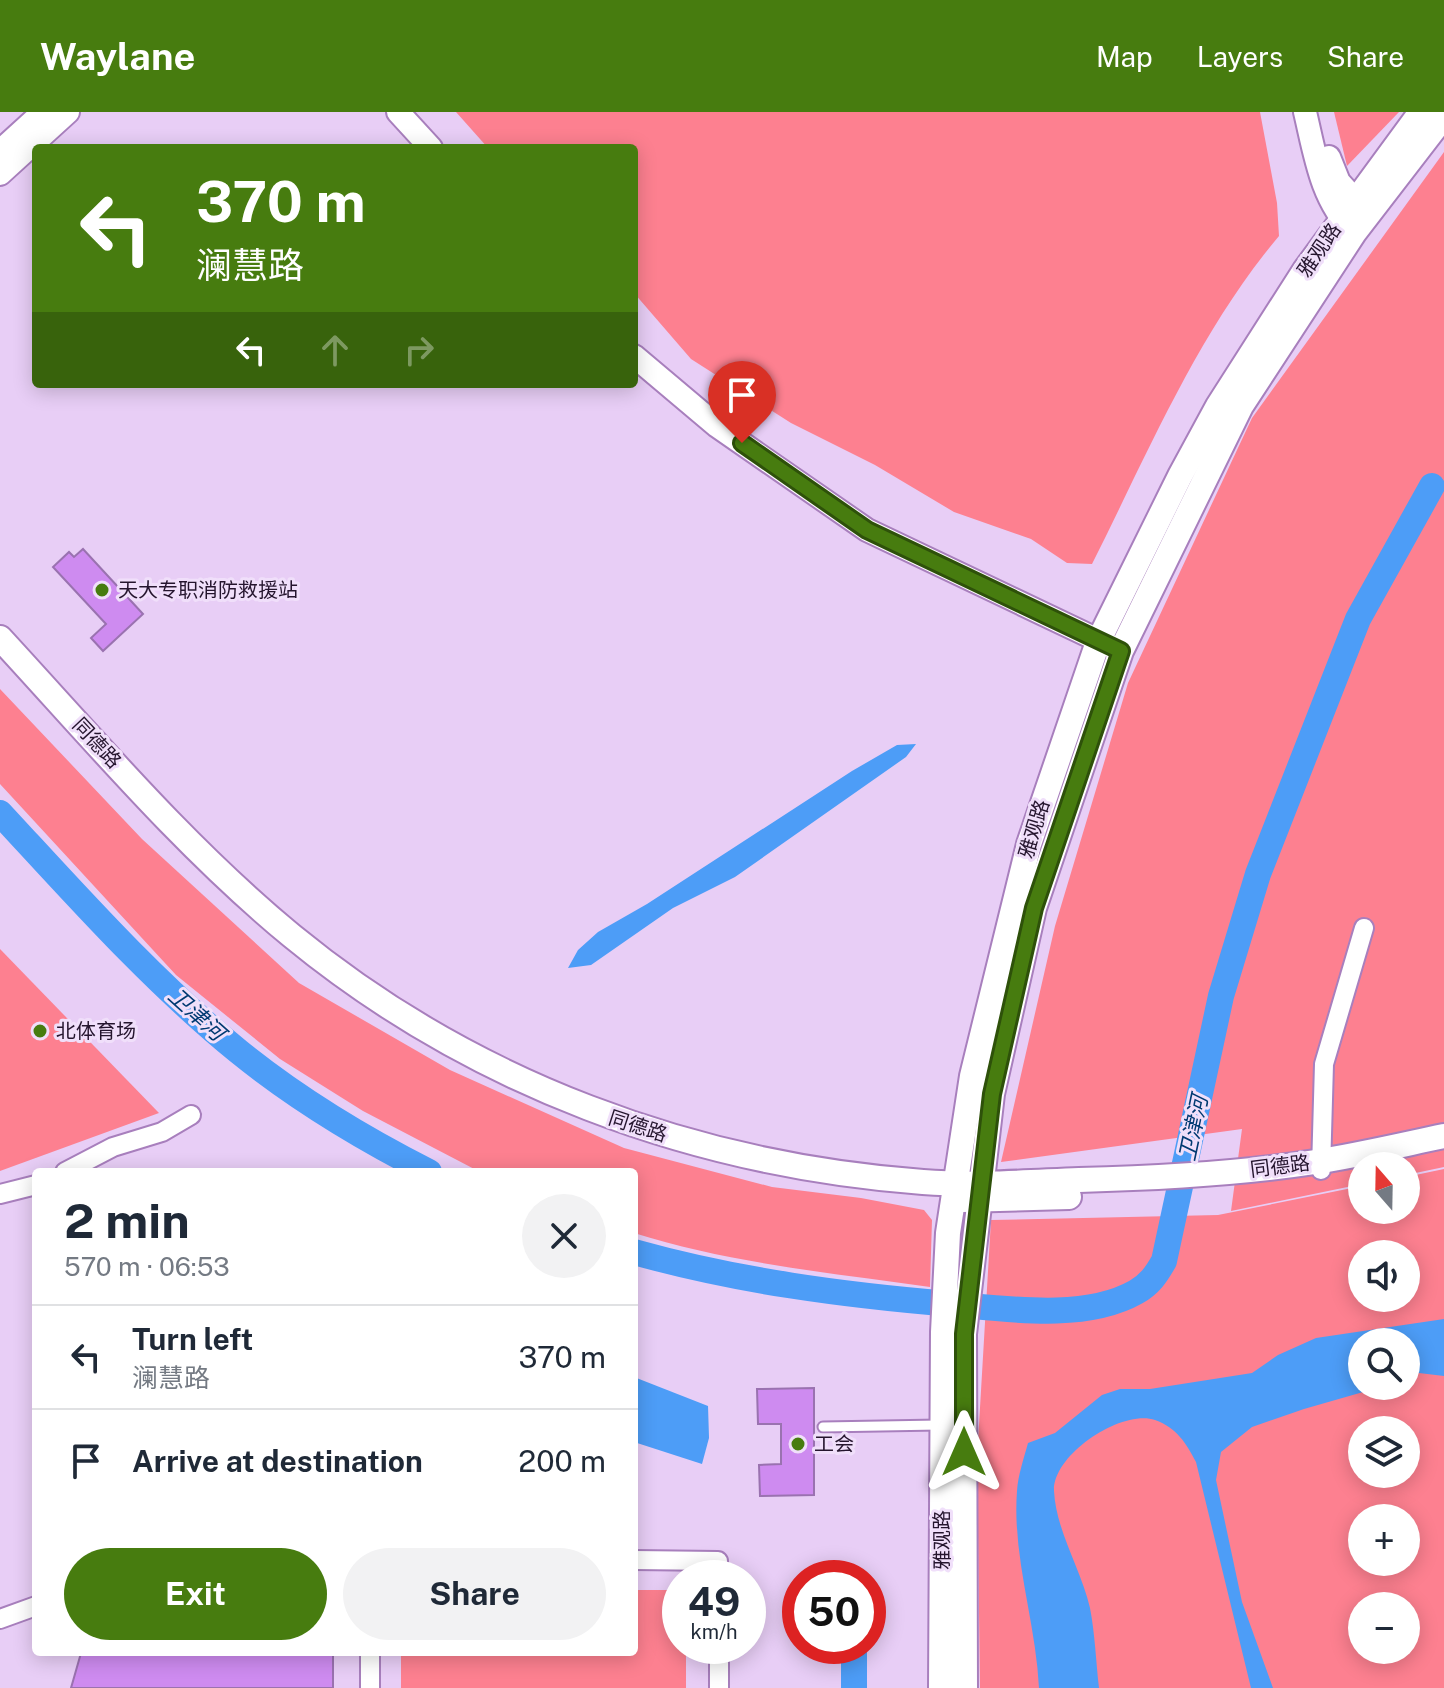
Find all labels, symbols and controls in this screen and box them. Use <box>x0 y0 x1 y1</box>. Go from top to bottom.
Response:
text: Waylane <box>40 34 195 79</box>
text: Map <box>1096 40 1153 73</box>
text: Layers <box>1197 40 1283 73</box>
text: Share <box>1327 40 1404 73</box>
text: 370 m <box>196 169 366 235</box>
icon: left <box>64 176 168 280</box>
street label: 雅观路 <box>1292 218 1346 282</box>
text: 澜慧路 <box>196 244 304 286</box>
icon: left <box>229 328 273 372</box>
icon: ahead <box>313 328 357 372</box>
icon: right <box>397 328 441 372</box>
pin <box>708 361 776 443</box>
icon: arrive <box>720 373 764 417</box>
place label: 天大专职消防救援站 <box>118 578 298 602</box>
marker: 天大专职消防救援站 <box>93 581 111 599</box>
street label: 同德路 <box>68 713 126 773</box>
street label: 雅观路 <box>1014 797 1054 861</box>
water label: 卫津河 <box>164 982 233 1048</box>
place label: 北体育场 <box>56 1019 136 1043</box>
marker: 北体育场 <box>31 1022 49 1040</box>
water label: 卫津河 <box>1173 1089 1213 1163</box>
street label: 同德路 <box>606 1105 670 1147</box>
street label: 同德路 <box>1249 1150 1311 1182</box>
north arrow <box>1348 1152 1420 1224</box>
map controls <box>1348 1152 1420 1664</box>
text: 2 min <box>64 1192 190 1249</box>
button: close <box>522 1194 606 1278</box>
button: sound <box>1348 1240 1420 1312</box>
text: 570 m · 06:53 <box>64 1251 230 1282</box>
text: Turn left <box>132 1321 253 1357</box>
button: search <box>1348 1328 1420 1400</box>
icon: left <box>64 1335 108 1379</box>
text: 370 m <box>519 1339 606 1375</box>
text: 澜慧路 <box>132 1362 210 1393</box>
position arrow <box>922 1410 1006 1494</box>
button: layers <box>1348 1416 1420 1488</box>
place label: 工会 <box>814 1432 854 1456</box>
marker: 工会 <box>789 1435 807 1453</box>
icon: arrive <box>64 1439 108 1483</box>
text: Arrive at destination <box>132 1443 423 1479</box>
text: 200 m <box>518 1443 606 1479</box>
button: + <box>1348 1504 1420 1576</box>
street label: 雅观路 <box>930 1510 954 1570</box>
button: Exit <box>64 1548 327 1640</box>
button: Share <box>343 1548 606 1640</box>
speed limit sign: 50 <box>782 1560 886 1664</box>
text: 49 <box>688 1578 740 1625</box>
button: − <box>1348 1592 1420 1664</box>
text: km/h <box>690 1620 738 1644</box>

